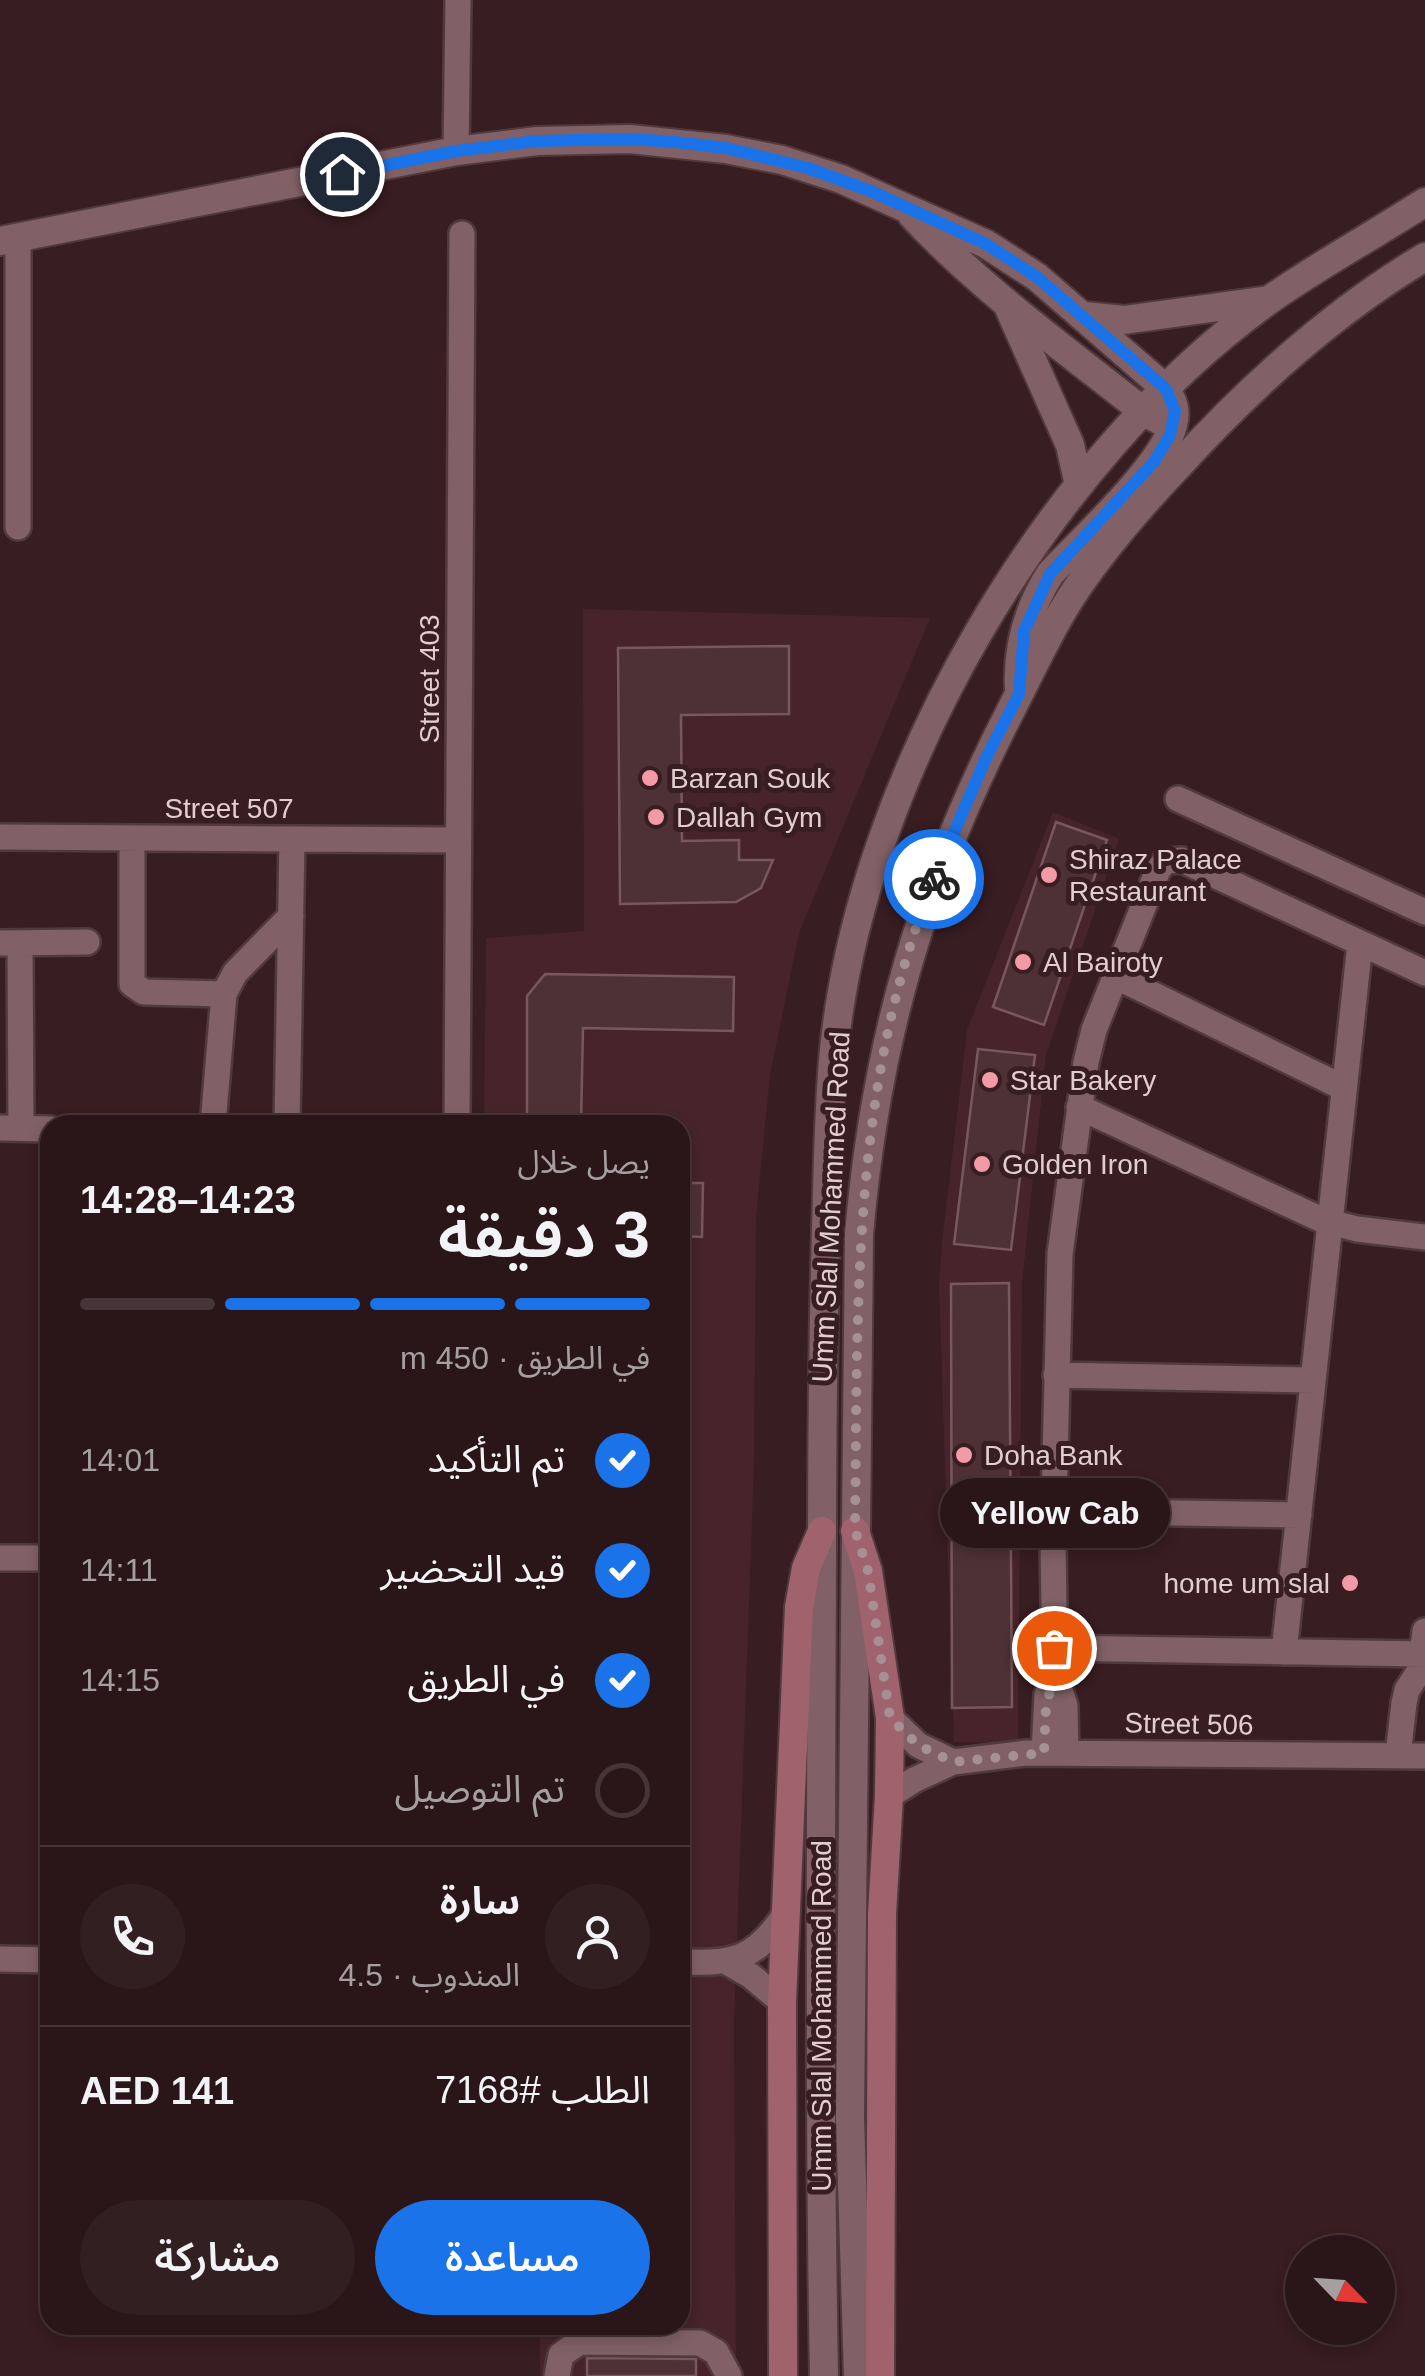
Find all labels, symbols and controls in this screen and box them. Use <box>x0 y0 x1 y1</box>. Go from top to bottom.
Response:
pin <box>300 132 385 217</box>
icon: home <box>315 147 370 202</box>
street label: Street 403 <box>414 614 445 744</box>
place label: Barzan Souk <box>670 763 831 794</box>
marker: Barzan Souk <box>639 767 661 789</box>
street label: Street 507 <box>164 793 294 824</box>
place label: Dallah Gym <box>676 802 822 833</box>
marker: Dallah Gym <box>645 806 667 828</box>
courier <box>884 829 984 929</box>
place label: Shiraz Palace Restaurant <box>1069 844 1242 907</box>
icon: bike <box>907 852 962 907</box>
marker: Shiraz Palace Restaurant <box>1038 864 1060 886</box>
place label: Al Bairoty <box>1043 947 1163 978</box>
marker: Al Bairoty <box>1012 951 1034 973</box>
street label: Umm Slal Mohammed Road <box>806 1031 856 1383</box>
place label: Star Bakery <box>1010 1065 1156 1096</box>
marker: Star Bakery <box>979 1069 1001 1091</box>
text: يصل خلال <box>518 1144 650 1180</box>
place label: Golden Iron <box>1002 1149 1148 1180</box>
marker: Golden Iron <box>971 1153 993 1175</box>
text: 14:23–14:28 <box>80 1179 296 1221</box>
text: 3 دقيقة <box>438 1198 650 1271</box>
text: في الطريق · 450 m <box>400 1340 650 1376</box>
icon: check <box>595 1433 650 1488</box>
text: تم التأكيد <box>428 1438 565 1480</box>
place label: Doha Bank <box>984 1440 1124 1471</box>
text: 14:01 <box>80 1442 160 1478</box>
marker: Doha Bank <box>953 1444 975 1466</box>
callout: Yellow Cab <box>939 1478 1169 1548</box>
text: Yellow Cab <box>971 1495 1139 1531</box>
icon: check <box>595 1543 650 1598</box>
text: قيد التحضير <box>380 1548 565 1590</box>
text: 14:11 <box>80 1552 158 1588</box>
place label: home um slal <box>1163 1568 1330 1599</box>
marker: home um slal <box>1339 1572 1361 1594</box>
pin <box>1012 1606 1097 1691</box>
icon: bag <box>1027 1621 1082 1676</box>
icon: check <box>595 1653 650 1708</box>
text: في الطريق <box>408 1658 565 1700</box>
text: 14:15 <box>80 1662 160 1698</box>
street label: Street 506 <box>1124 1707 1254 1741</box>
text: تم التوصيل <box>394 1768 565 1810</box>
street label: Umm Slal Mohammed Road <box>806 1840 837 2192</box>
text: سارة <box>440 1880 520 1922</box>
button: phone <box>80 1884 185 1989</box>
button: person <box>545 1884 650 1989</box>
text: المندوب · 4.5 <box>339 1957 520 1993</box>
text: الطلب #7168 <box>435 2069 650 2111</box>
text: AED 141 <box>80 2070 234 2112</box>
button: مشاركة <box>80 2200 355 2315</box>
button: مساعدة <box>375 2200 650 2315</box>
north arrow <box>1285 2235 1395 2345</box>
map controls <box>1285 2235 1395 2345</box>

